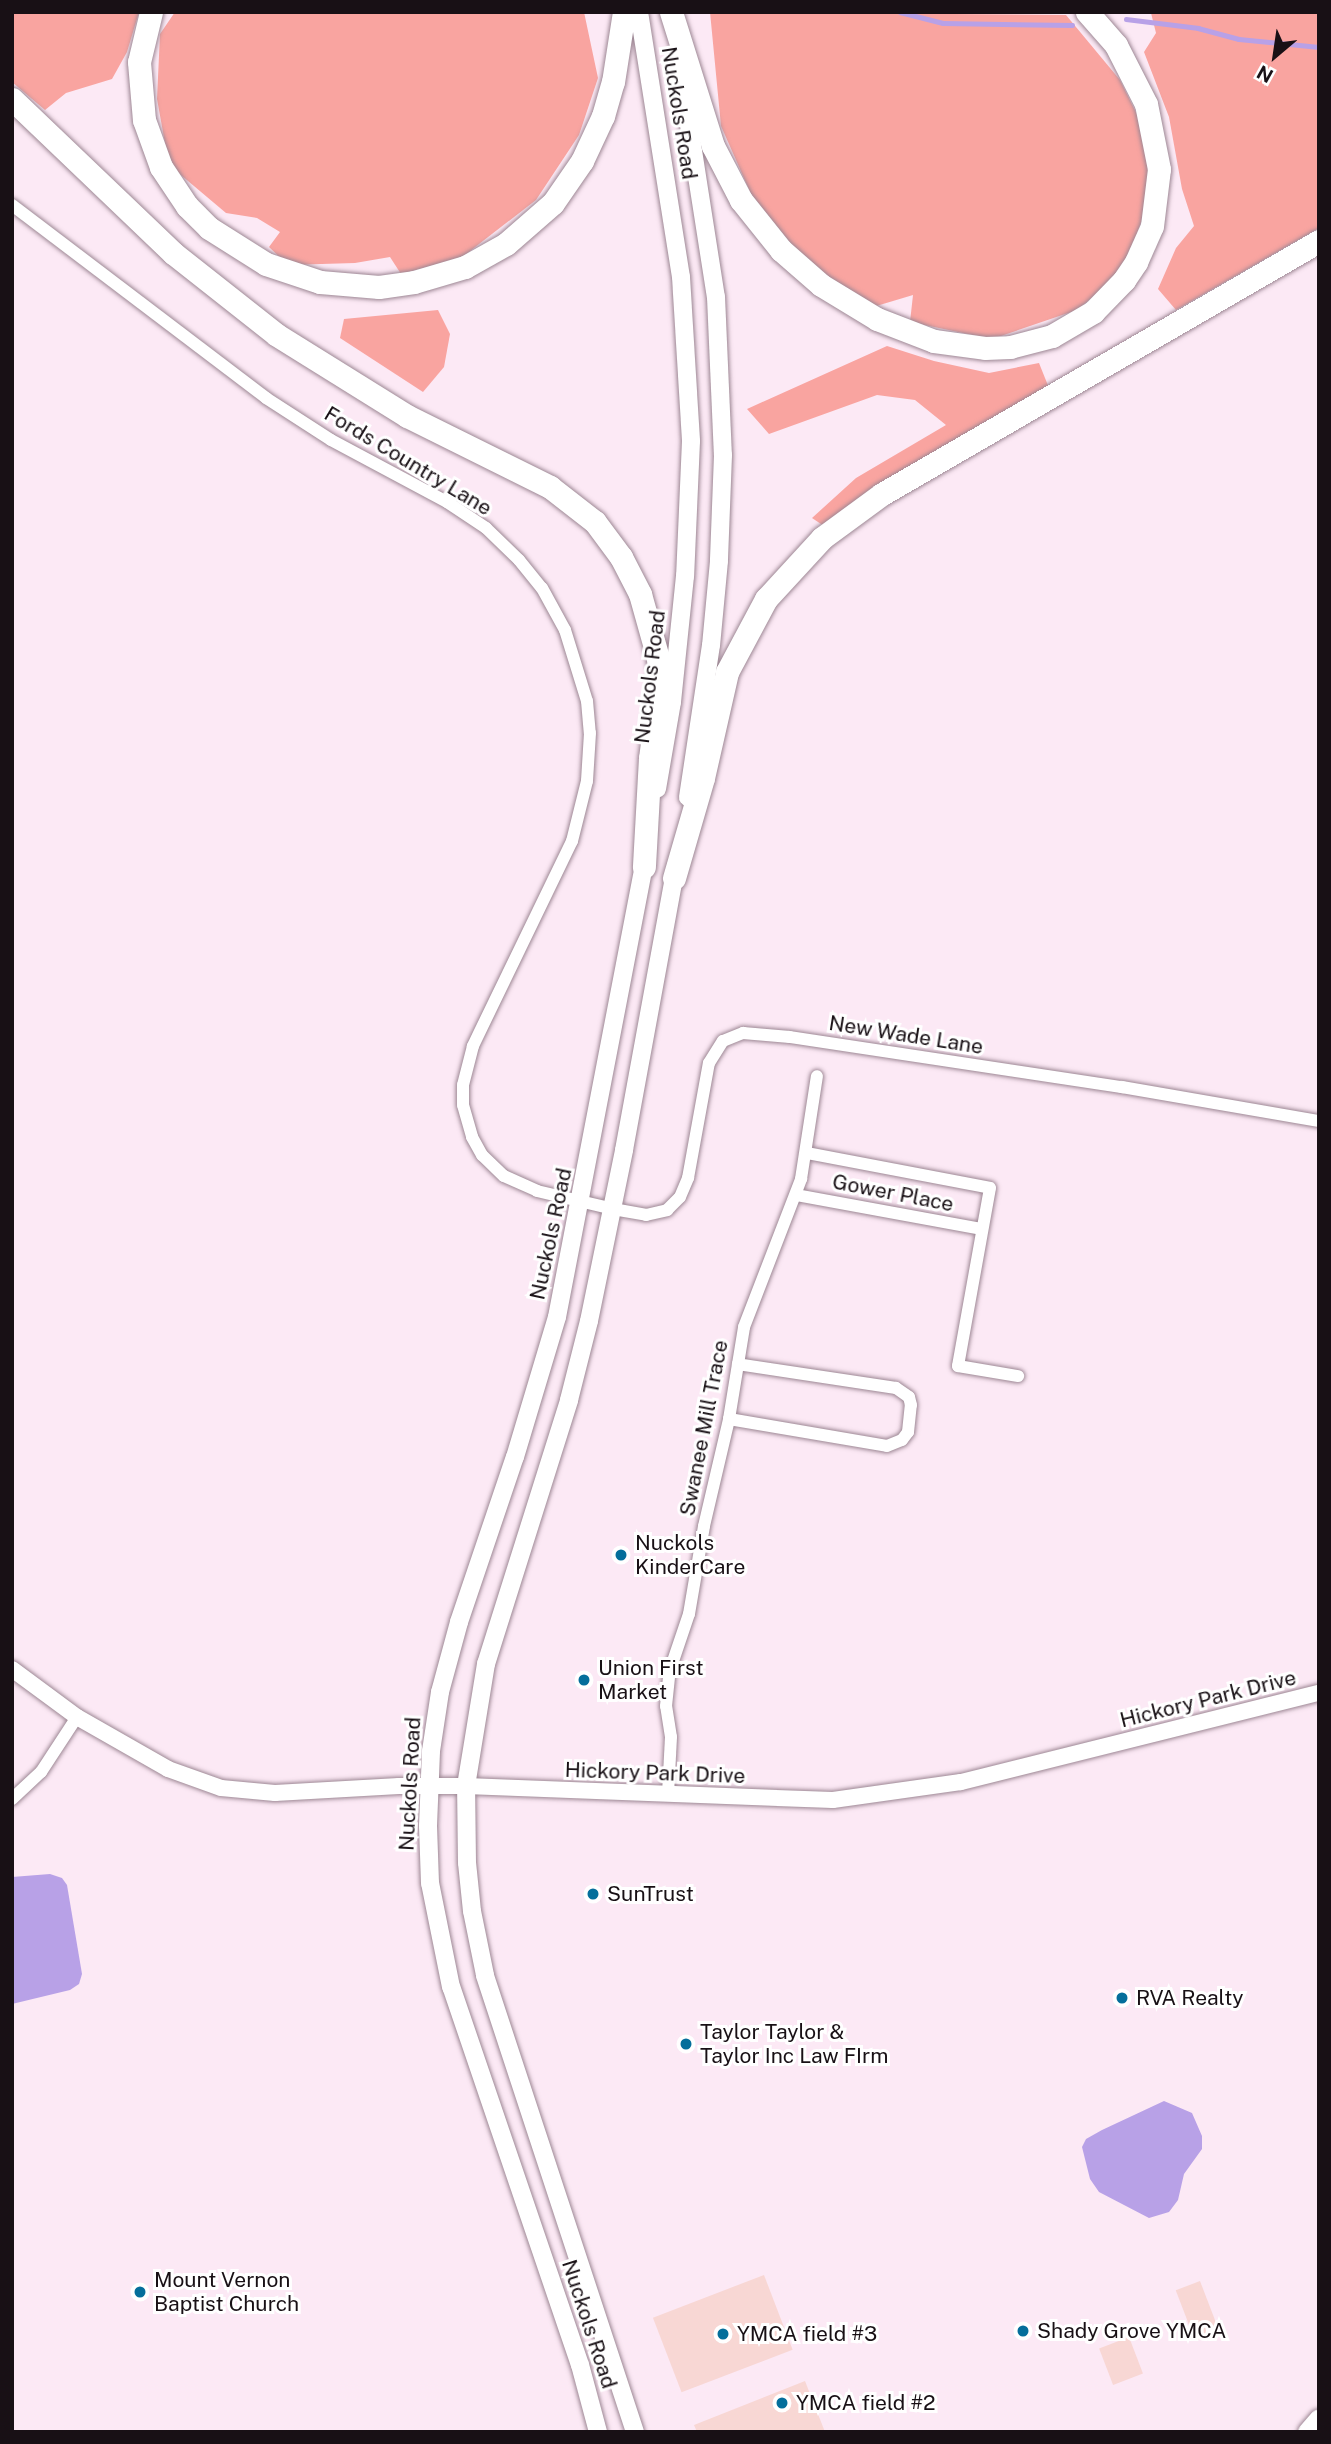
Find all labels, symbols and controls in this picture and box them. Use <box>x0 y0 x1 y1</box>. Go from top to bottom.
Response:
north arrow <box>1240 21 1310 91</box>
street label: Nuckols Road <box>656 45 702 181</box>
text: N <box>1253 61 1277 88</box>
street label: Fords Country Lane <box>320 401 496 521</box>
street label: Nuckols Road <box>629 609 671 745</box>
street label: New Wade Lane <box>827 1010 985 1060</box>
street label: Nuckols Road <box>525 1166 577 1302</box>
street label: Gower Place <box>830 1169 956 1217</box>
street label: Swanee Mill Trace <box>675 1338 733 1518</box>
place label: Nuckols KinderCare <box>635 1530 745 1580</box>
marker: Nuckols KinderCare <box>613 1547 629 1563</box>
place label: Union First Market <box>598 1655 704 1705</box>
street label: Hickory Park Drive <box>1117 1665 1299 1733</box>
marker: Union First Market <box>576 1672 592 1688</box>
street label: Nuckols Road <box>394 1716 426 1852</box>
street label: Hickory Park Drive <box>564 1757 746 1789</box>
place label: SunTrust <box>607 1881 694 1907</box>
marker: SunTrust <box>585 1886 601 1902</box>
place label: RVA Realty <box>1136 1985 1244 2011</box>
marker: RVA Realty <box>1114 1990 1130 2006</box>
place label: Taylor Taylor & Taylor Inc Law FIrm <box>700 2019 889 2069</box>
marker: Taylor Taylor & Taylor Inc Law FIrm <box>678 2036 694 2052</box>
street label: Nuckols Road <box>556 2256 622 2392</box>
place label: Mount Vernon Baptist Church <box>154 2267 299 2317</box>
marker: Mount Vernon Baptist Church <box>132 2284 148 2300</box>
place label: Shady Grove YMCA <box>1037 2318 1227 2344</box>
place label: YMCA field #3 <box>737 2321 877 2347</box>
marker: Shady Grove YMCA <box>1015 2323 1031 2339</box>
marker: YMCA field #3 <box>715 2326 731 2342</box>
place label: YMCA field #2 <box>796 2390 936 2416</box>
marker: YMCA field #2 <box>774 2395 790 2411</box>

